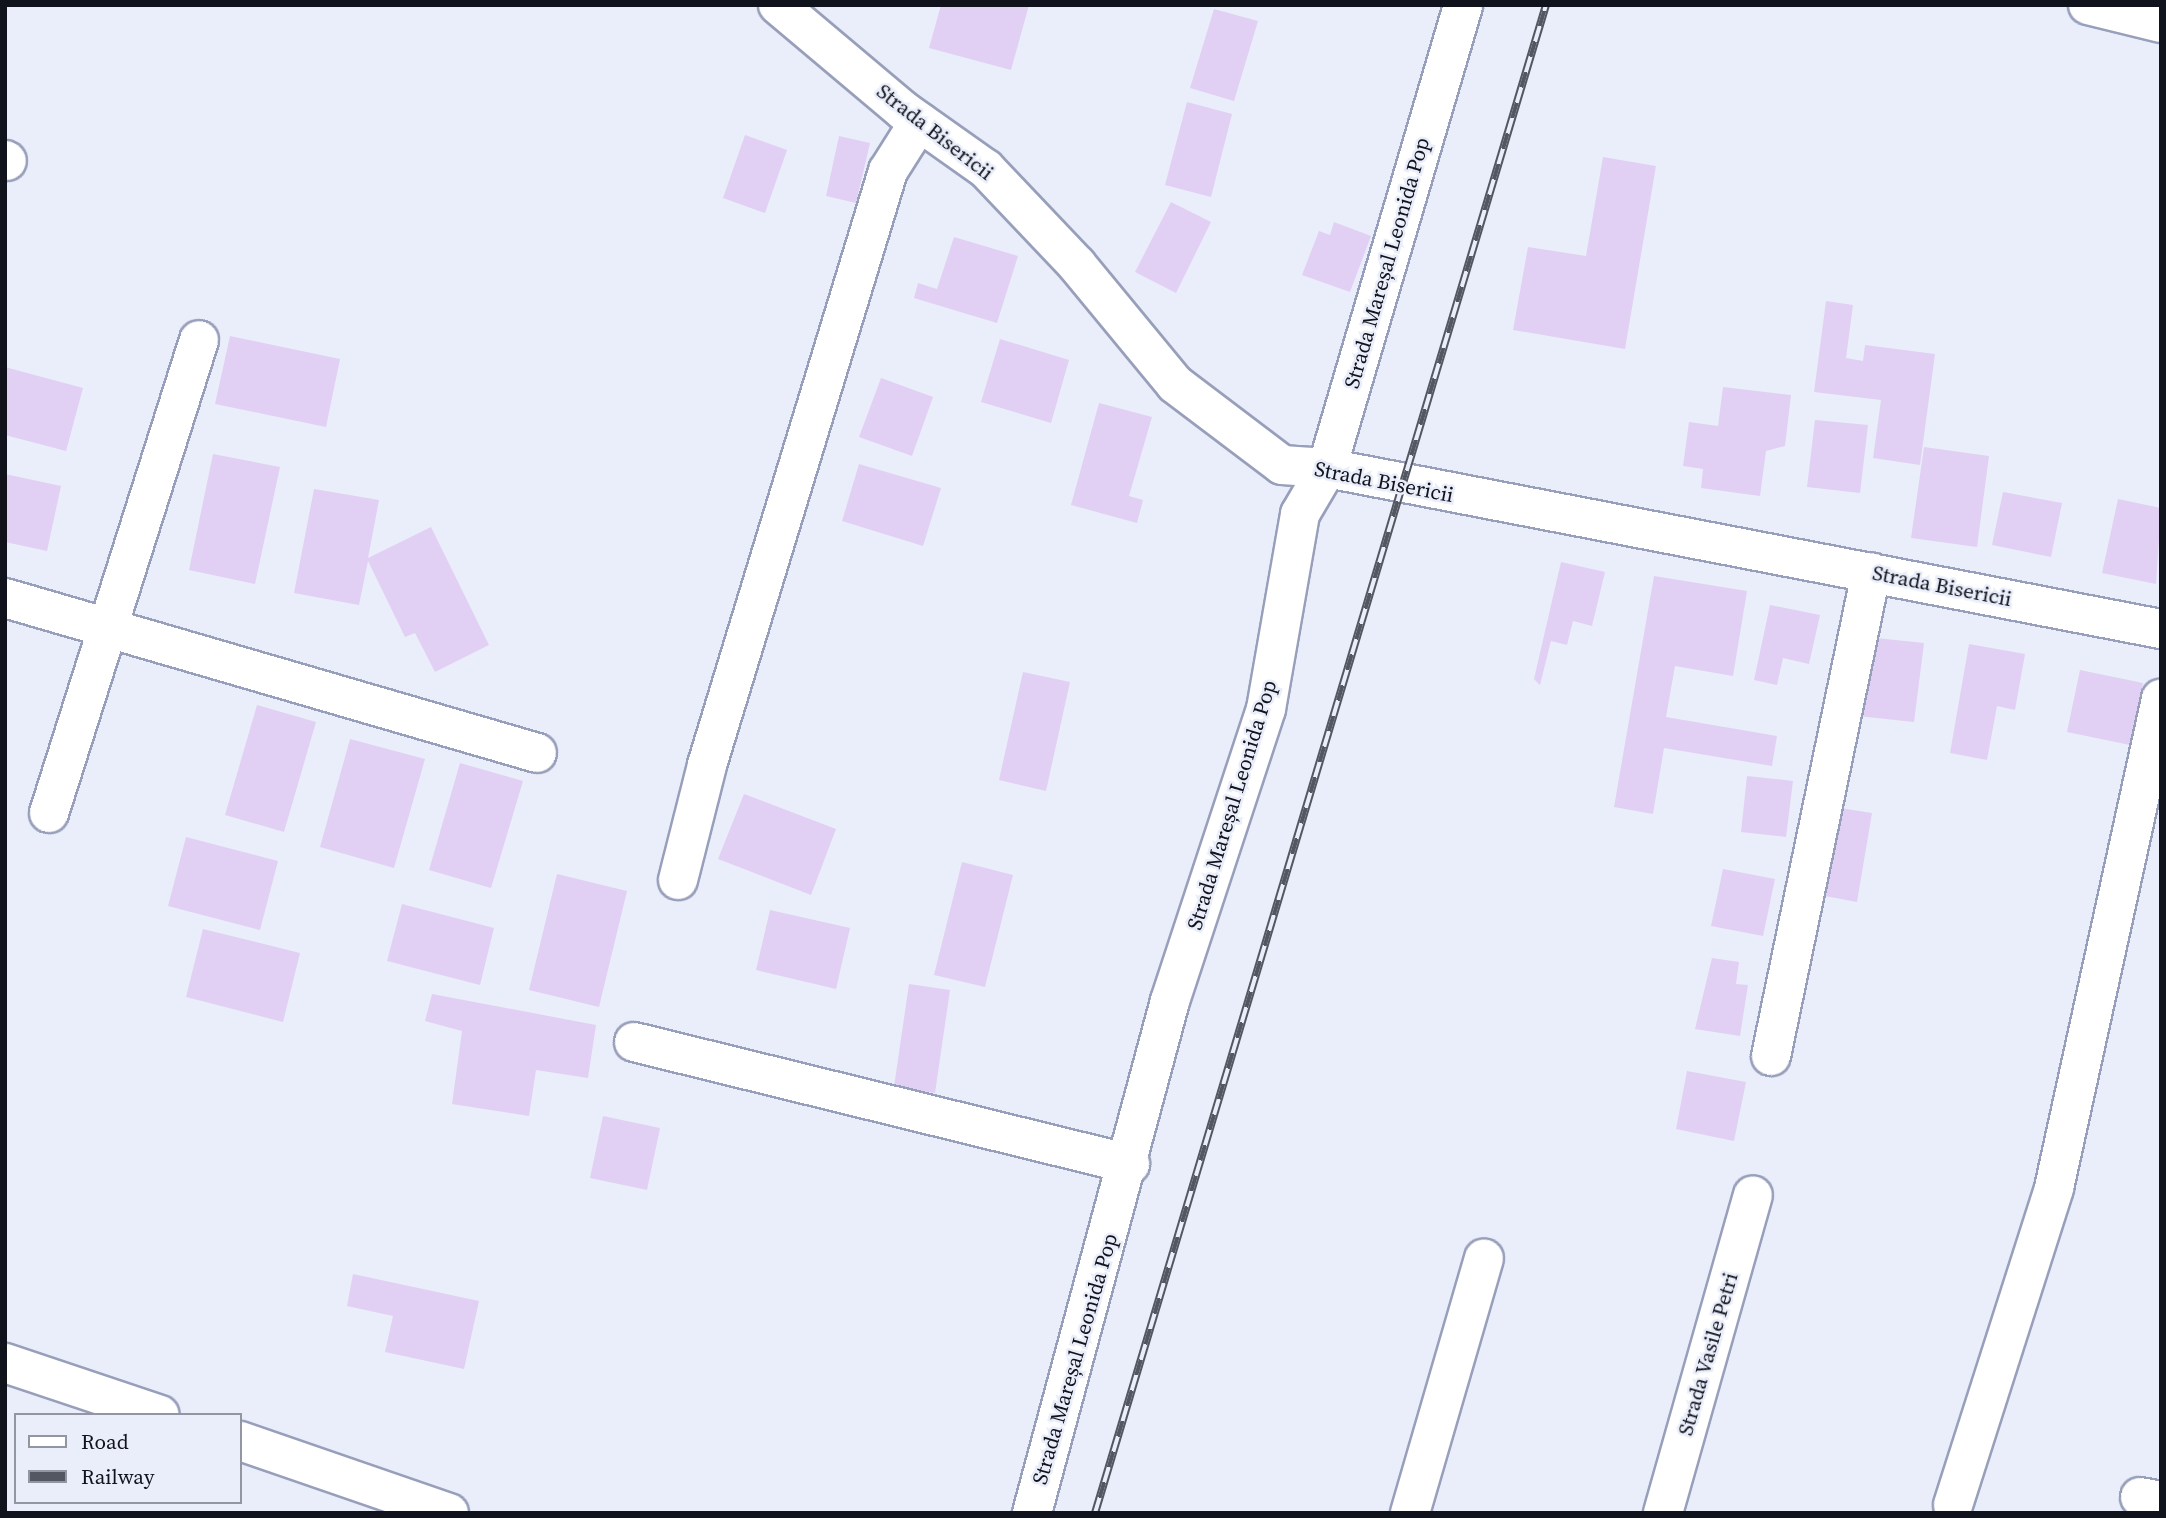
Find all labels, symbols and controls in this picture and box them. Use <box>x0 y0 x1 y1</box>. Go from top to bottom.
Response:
street label: Strada Bisericii <box>872 79 998 185</box>
street label: Strada Mareșal Leonida Pop <box>1339 135 1435 391</box>
street label: Strada Bisericii <box>1312 456 1456 508</box>
street label: Strada Bisericii <box>1870 560 2014 612</box>
street label: Strada Mareșal Leonida Pop <box>1182 677 1282 933</box>
street label: Strada Mareșal Leonida Pop <box>1027 1231 1123 1487</box>
street label: Strada Vasile Petri <box>1673 1269 1743 1439</box>
legend <box>14 1413 242 1504</box>
text: Road <box>81 1427 129 1456</box>
text: Railway <box>81 1462 155 1491</box>

